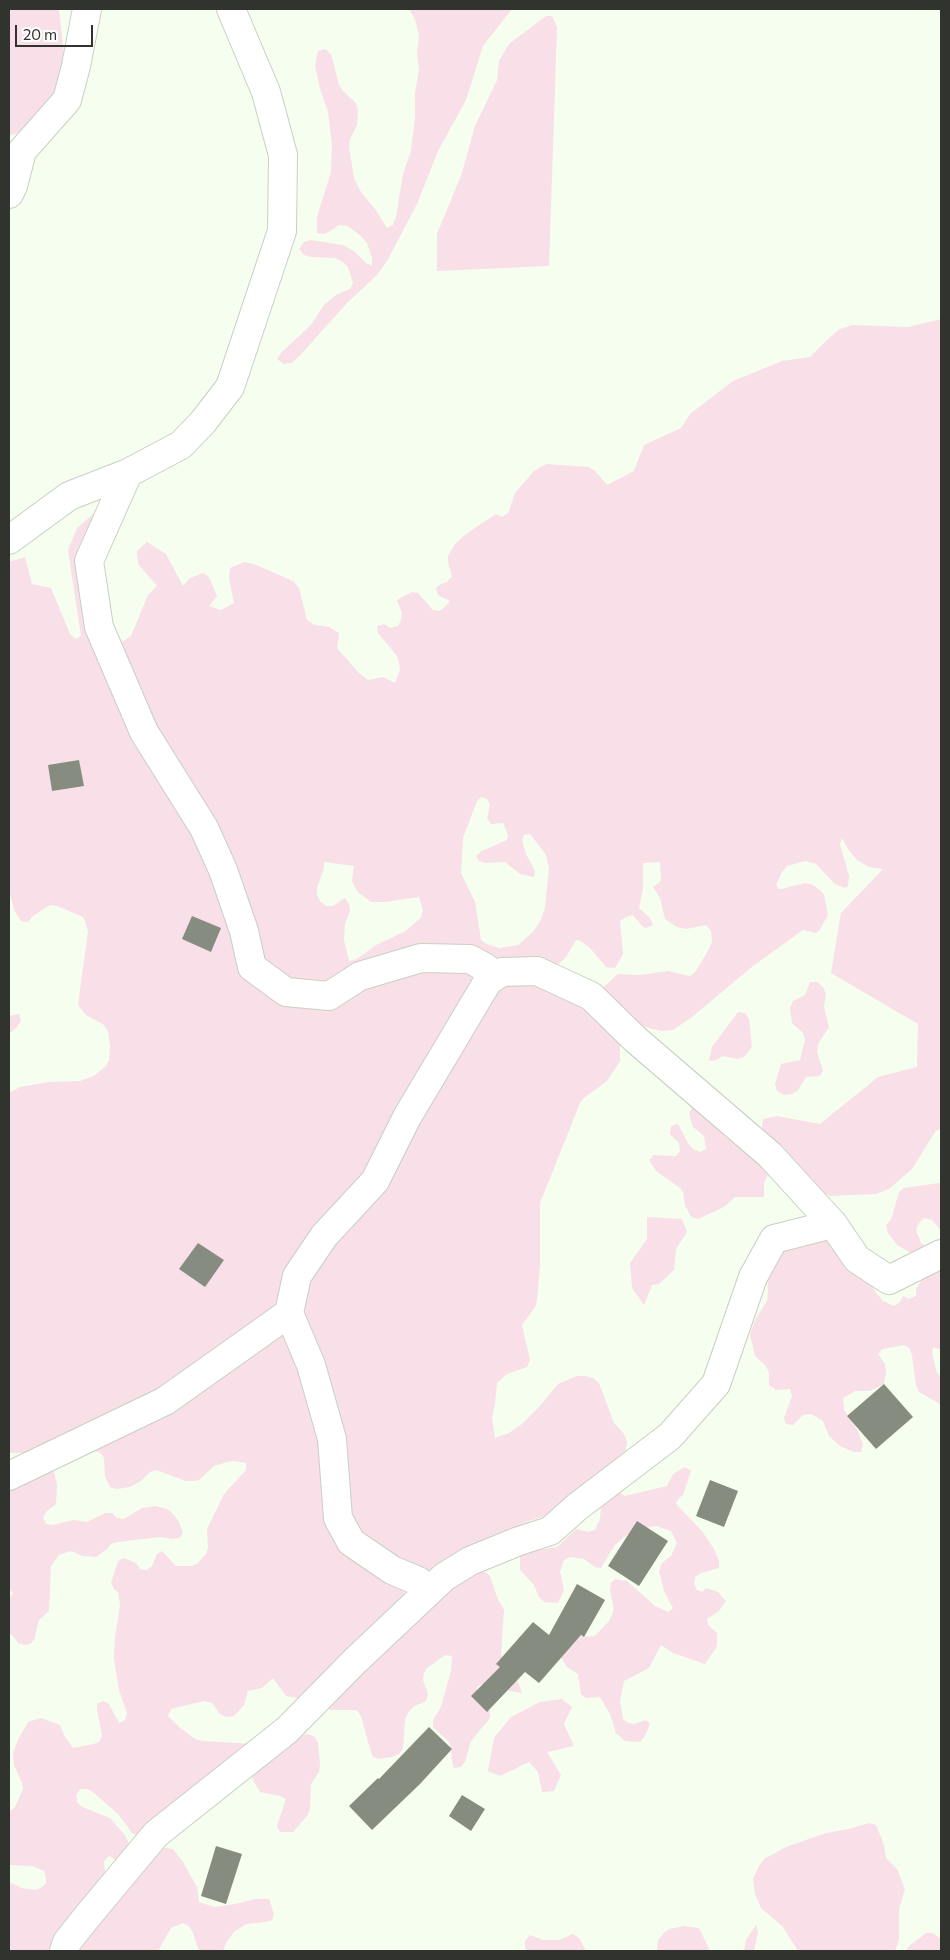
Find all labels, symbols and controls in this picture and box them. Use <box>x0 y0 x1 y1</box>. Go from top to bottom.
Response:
scale bar <box>18 15 95 47</box>
text: 20 m <box>23 25 57 43</box>

